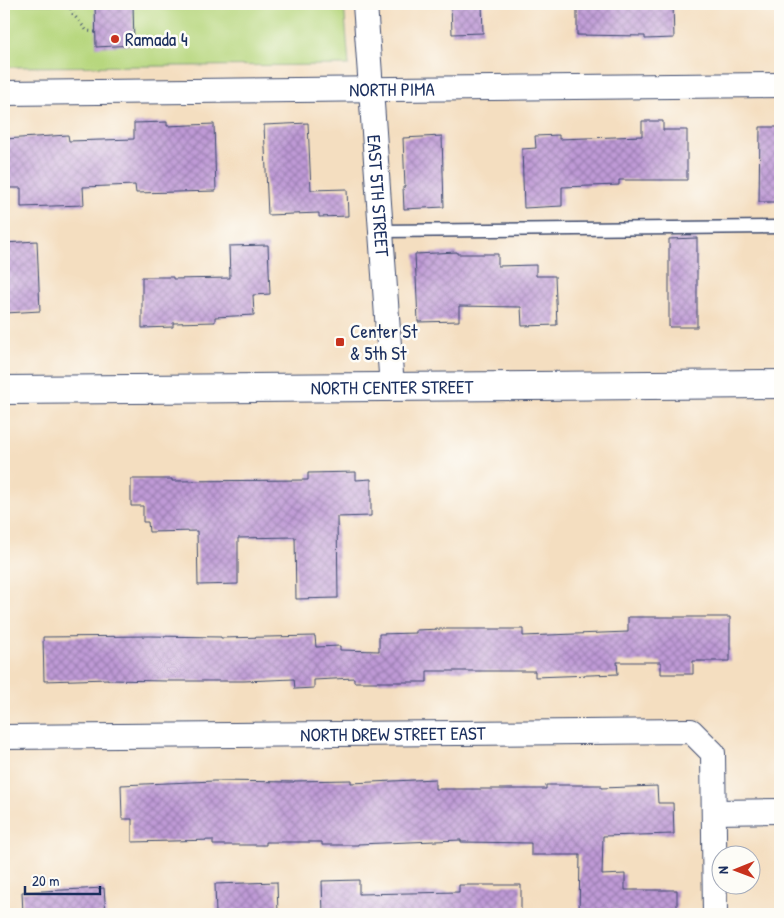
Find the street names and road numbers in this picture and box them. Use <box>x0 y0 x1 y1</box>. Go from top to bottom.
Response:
street label: NORTH PIMA <box>349 76 435 102</box>
street label: EAST 5TH STREET <box>361 134 396 258</box>
street label: NORTH CENTER STREET <box>310 373 475 401</box>
street label: NORTH DREW STREET EAST <box>300 720 487 747</box>

